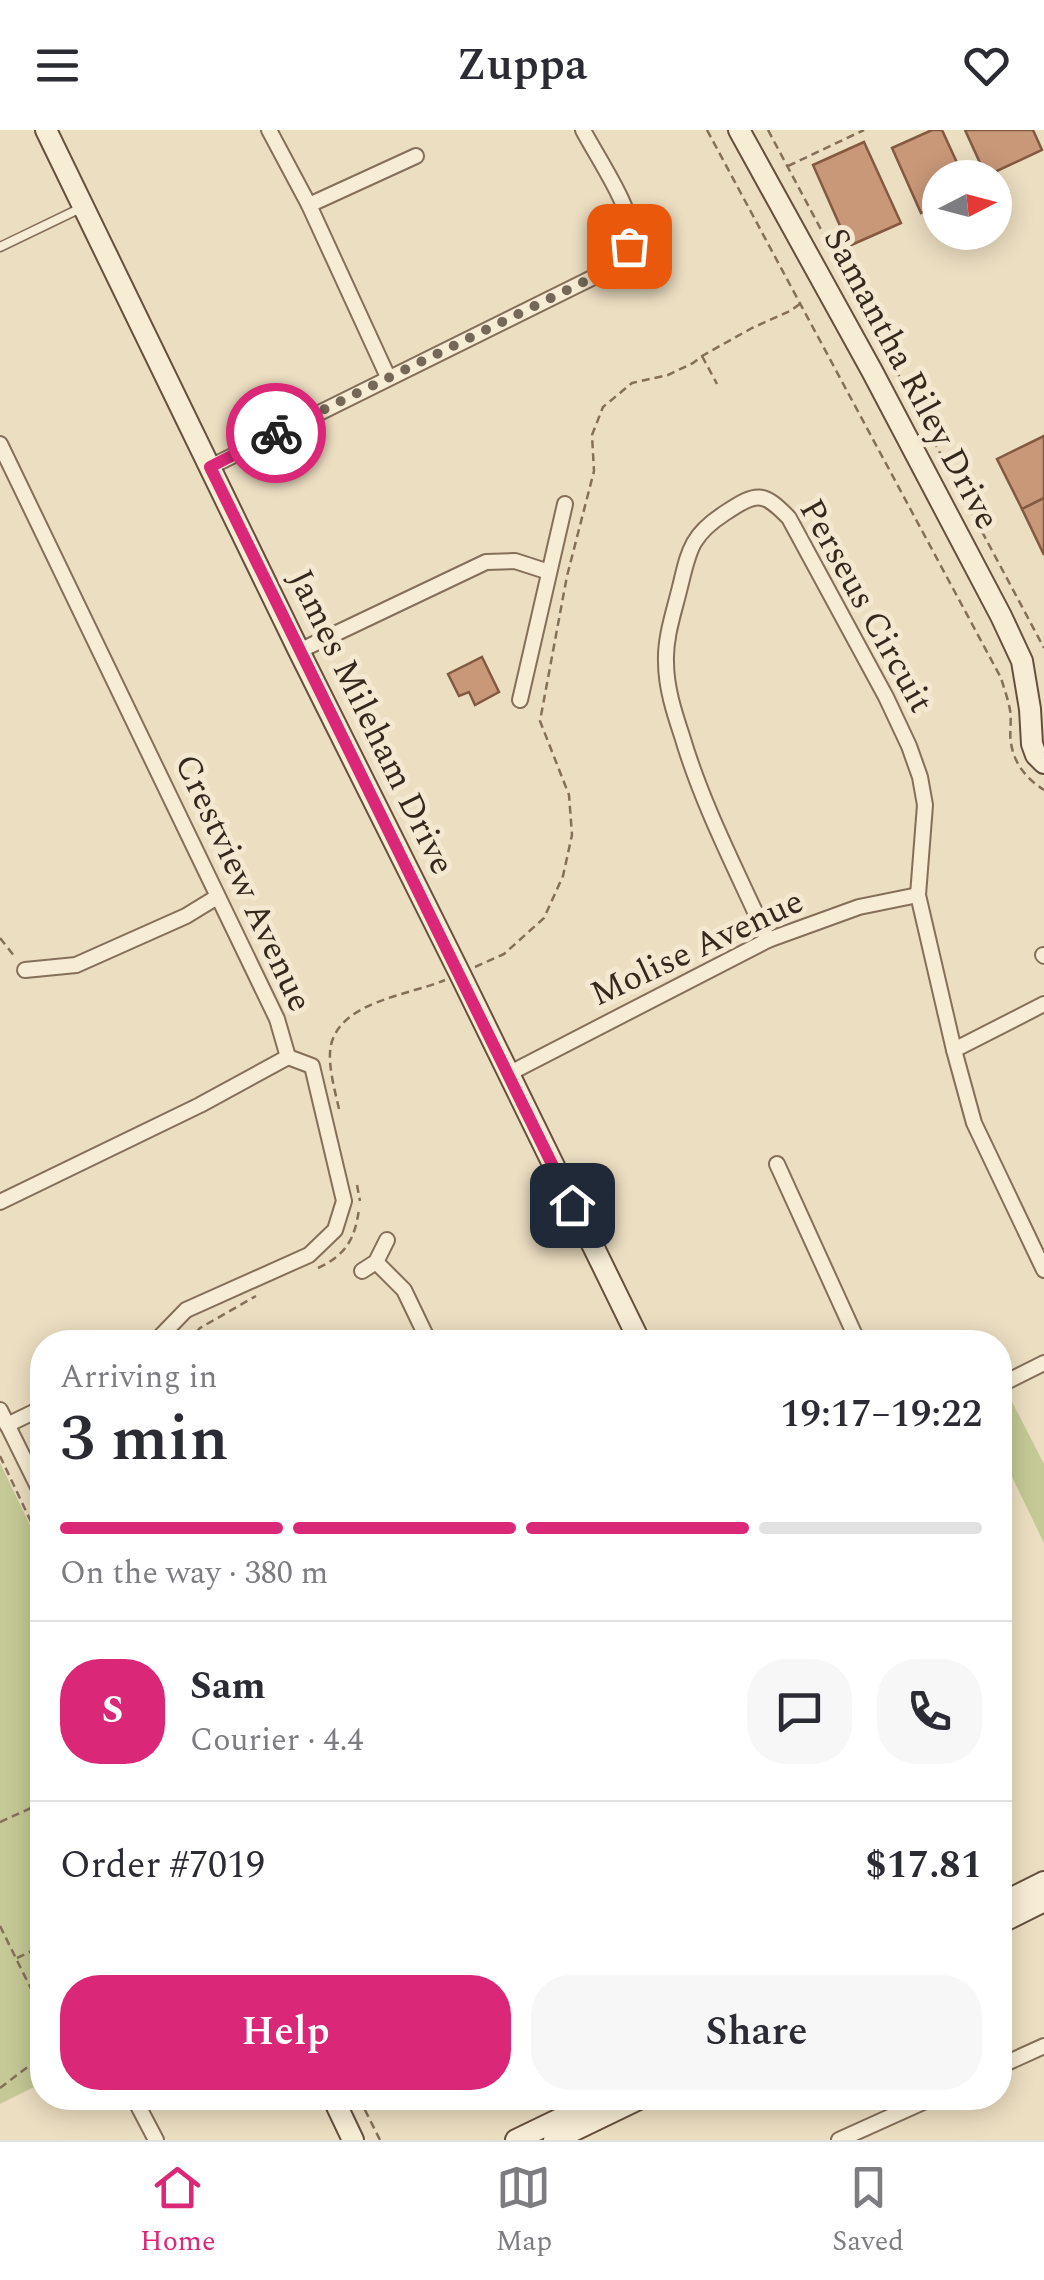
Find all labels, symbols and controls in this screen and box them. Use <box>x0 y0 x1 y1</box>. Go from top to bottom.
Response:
text: Zuppa <box>456 31 588 100</box>
icon: menu <box>30 38 85 93</box>
icon: heart <box>959 38 1014 93</box>
north arrow <box>922 160 1012 250</box>
map controls <box>922 160 1012 250</box>
pin <box>587 204 672 289</box>
icon: bag <box>602 219 657 274</box>
street label: Samantha Riley Drive <box>809 219 1013 539</box>
courier <box>226 383 326 483</box>
icon: bike <box>249 406 304 461</box>
street label: Perseus Circuit <box>785 489 947 723</box>
street label: James Mileham Drive <box>274 560 468 884</box>
street label: Crestview Avenue <box>160 745 326 1021</box>
street label: Molise Avenue <box>582 875 812 1021</box>
pin <box>530 1163 615 1248</box>
icon: home <box>545 1178 600 1233</box>
text: Arriving in <box>60 1353 217 1402</box>
text: 19:17–19:22 <box>780 1386 982 1444</box>
text: 3 min <box>60 1390 229 1489</box>
text: On the way · 380 m <box>60 1549 328 1598</box>
text: Sam <box>190 1658 266 1716</box>
button: chat <box>747 1659 852 1764</box>
button: phone <box>877 1659 982 1764</box>
text: S <box>102 1682 123 1740</box>
text: Courier · 4.4 <box>190 1716 363 1765</box>
text: Order #7019 <box>60 1837 265 1895</box>
text: $17.81 <box>865 1837 982 1895</box>
button: Help <box>60 1975 511 2090</box>
button: Share <box>531 1975 982 2090</box>
tab: Home <box>140 2160 216 2263</box>
tab: Map <box>496 2160 552 2263</box>
tab: Saved <box>832 2160 904 2263</box>

